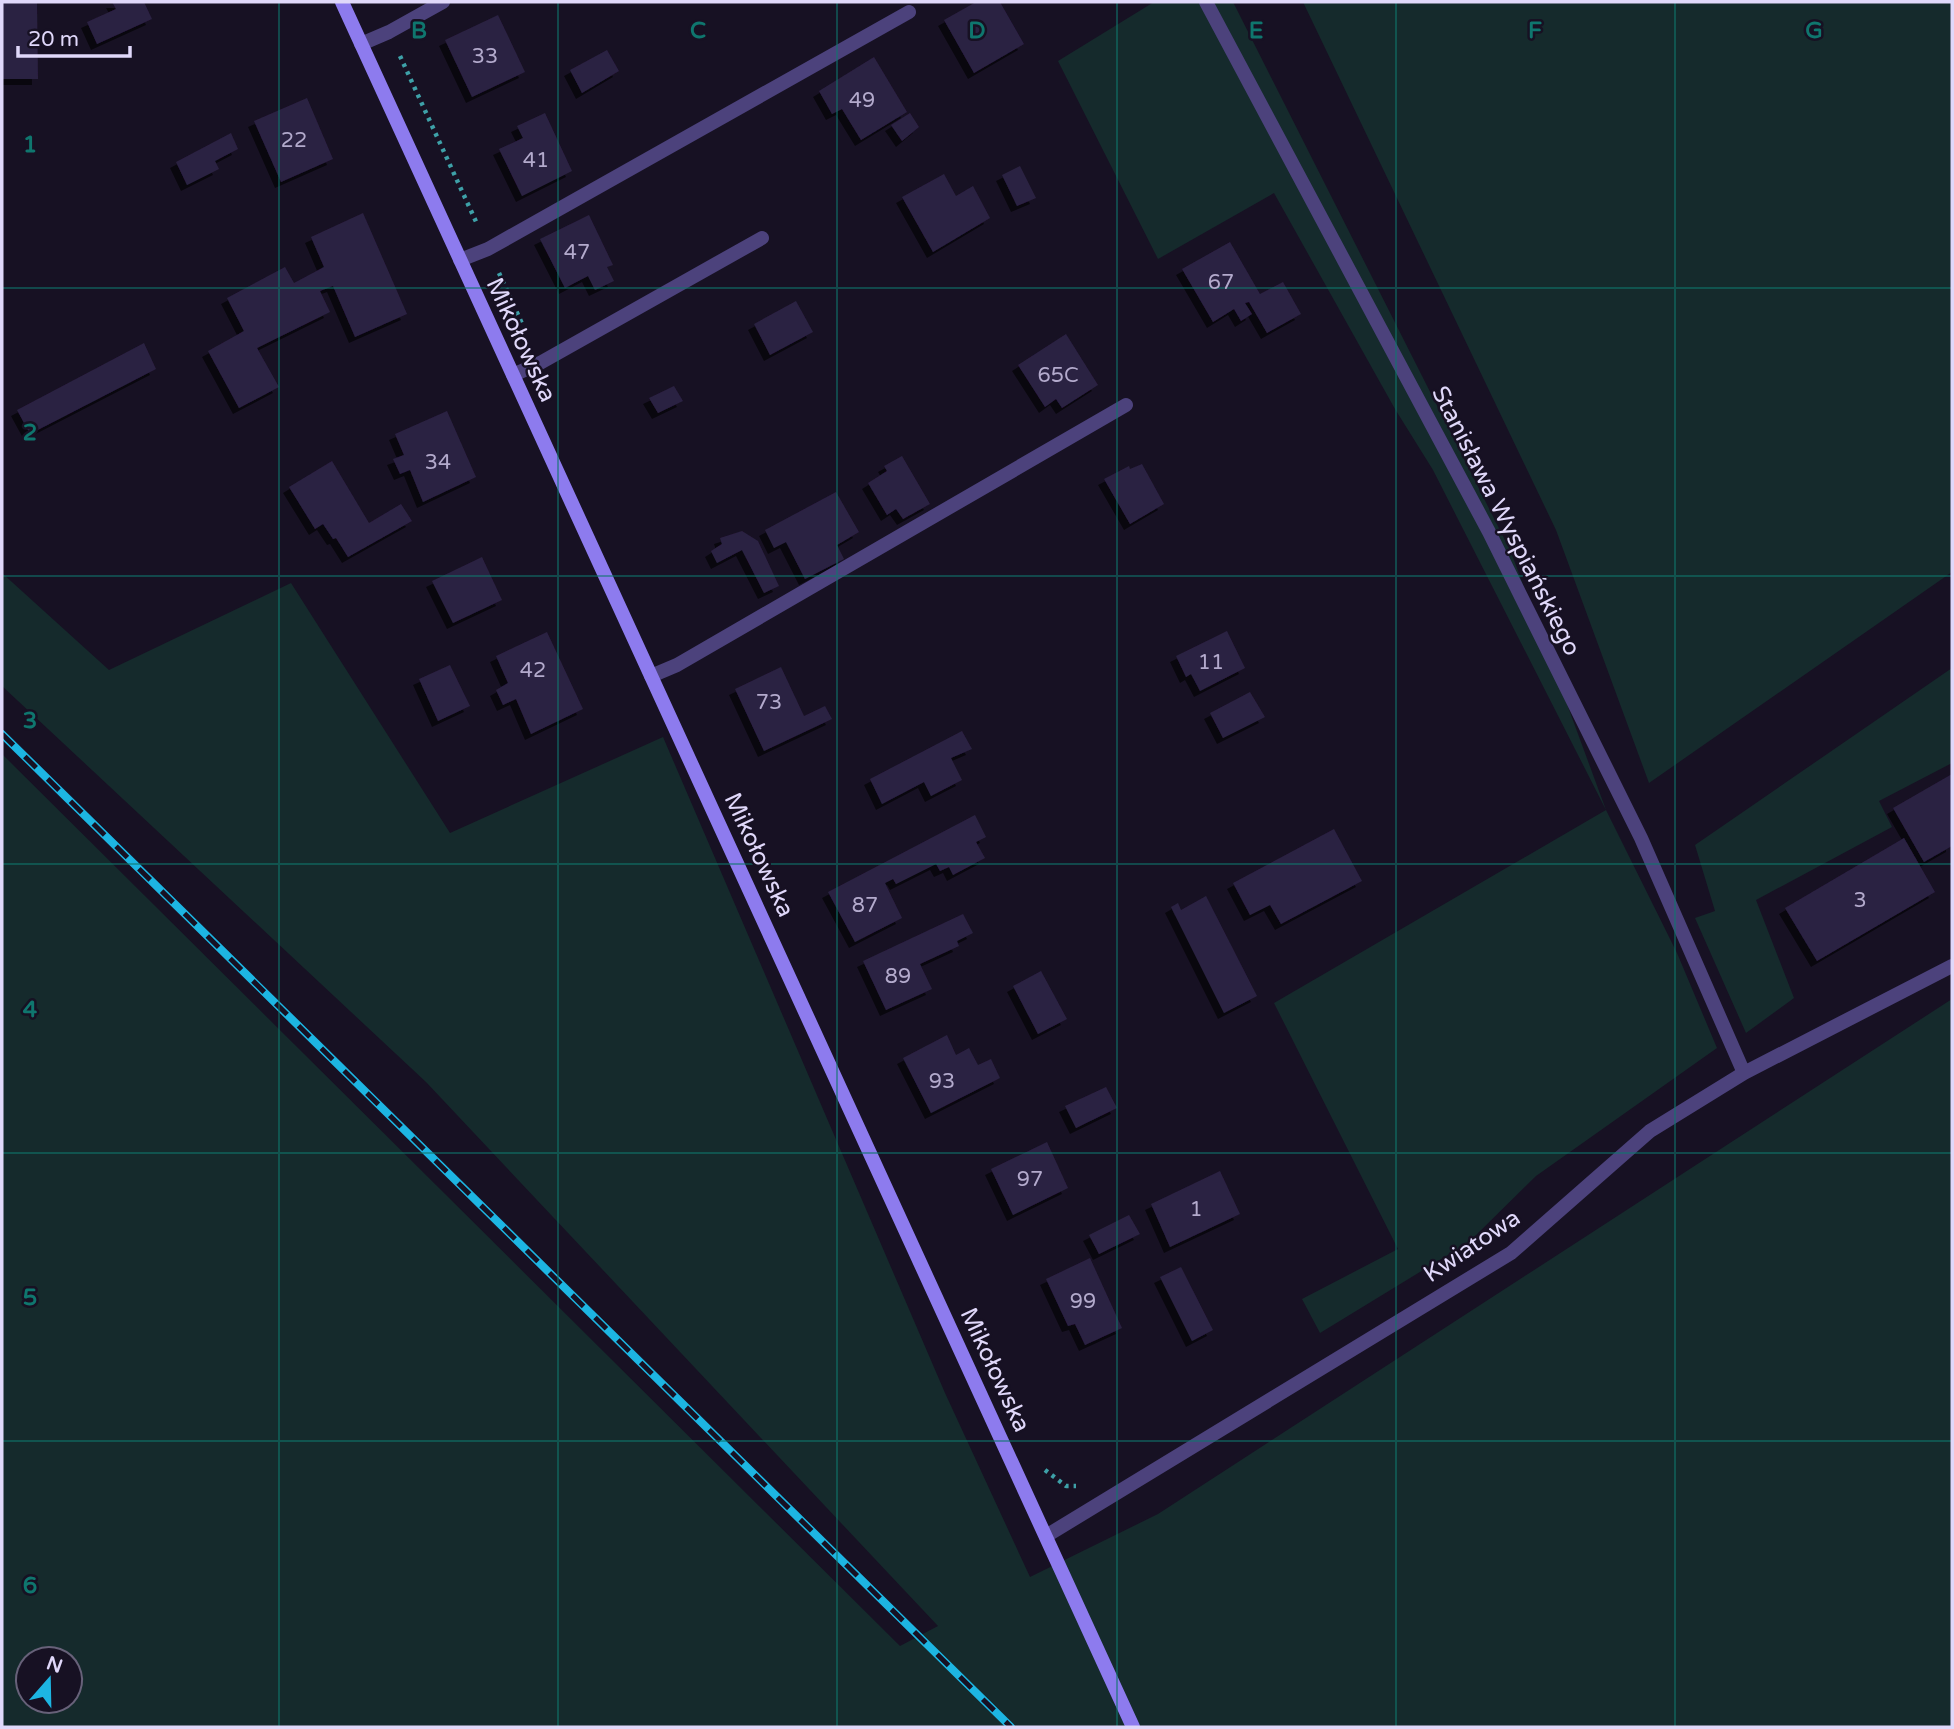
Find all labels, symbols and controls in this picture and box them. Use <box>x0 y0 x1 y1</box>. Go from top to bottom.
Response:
scale bar <box>18 14 130 58</box>
text: B <box>411 17 427 45</box>
text: C <box>690 17 706 45</box>
text: D <box>968 17 986 45</box>
text: E <box>1249 17 1263 45</box>
text: F <box>1528 17 1542 45</box>
text: G <box>1805 17 1823 45</box>
text: 20 m <box>28 27 79 52</box>
house number: 33 <box>472 44 498 69</box>
house number: 49 <box>849 88 875 113</box>
house number: 22 <box>281 128 307 153</box>
text: 1 <box>23 131 37 159</box>
house number: 41 <box>523 148 549 173</box>
house number: 47 <box>564 240 590 265</box>
house number: 67 <box>1208 270 1234 295</box>
street label: Mikołowska <box>480 273 562 407</box>
house number: 65C <box>1038 363 1078 388</box>
street label: Stanisława Wyspiańskiego <box>1425 381 1587 661</box>
text: 2 <box>23 419 37 447</box>
house number: 34 <box>425 450 451 475</box>
house number: 11 <box>1198 650 1224 675</box>
house number: 42 <box>520 658 546 683</box>
house number: 73 <box>756 690 782 715</box>
text: 3 <box>23 707 37 735</box>
street label: Mikołowska <box>718 788 800 922</box>
house number: 3 <box>1853 888 1867 913</box>
house number: 87 <box>852 893 878 918</box>
house number: 89 <box>885 964 911 989</box>
text: 4 <box>23 996 38 1024</box>
house number: 93 <box>929 1069 955 1094</box>
house number: 97 <box>1017 1167 1043 1192</box>
house number: 1 <box>1189 1197 1203 1222</box>
street label: Kwiatowa <box>1418 1203 1526 1289</box>
text: 5 <box>23 1284 37 1312</box>
house number: 99 <box>1070 1289 1096 1314</box>
street label: Mikołowska <box>954 1303 1036 1437</box>
text: 6 <box>23 1572 37 1600</box>
north arrow <box>14 1645 84 1715</box>
text: N <box>44 1652 65 1678</box>

